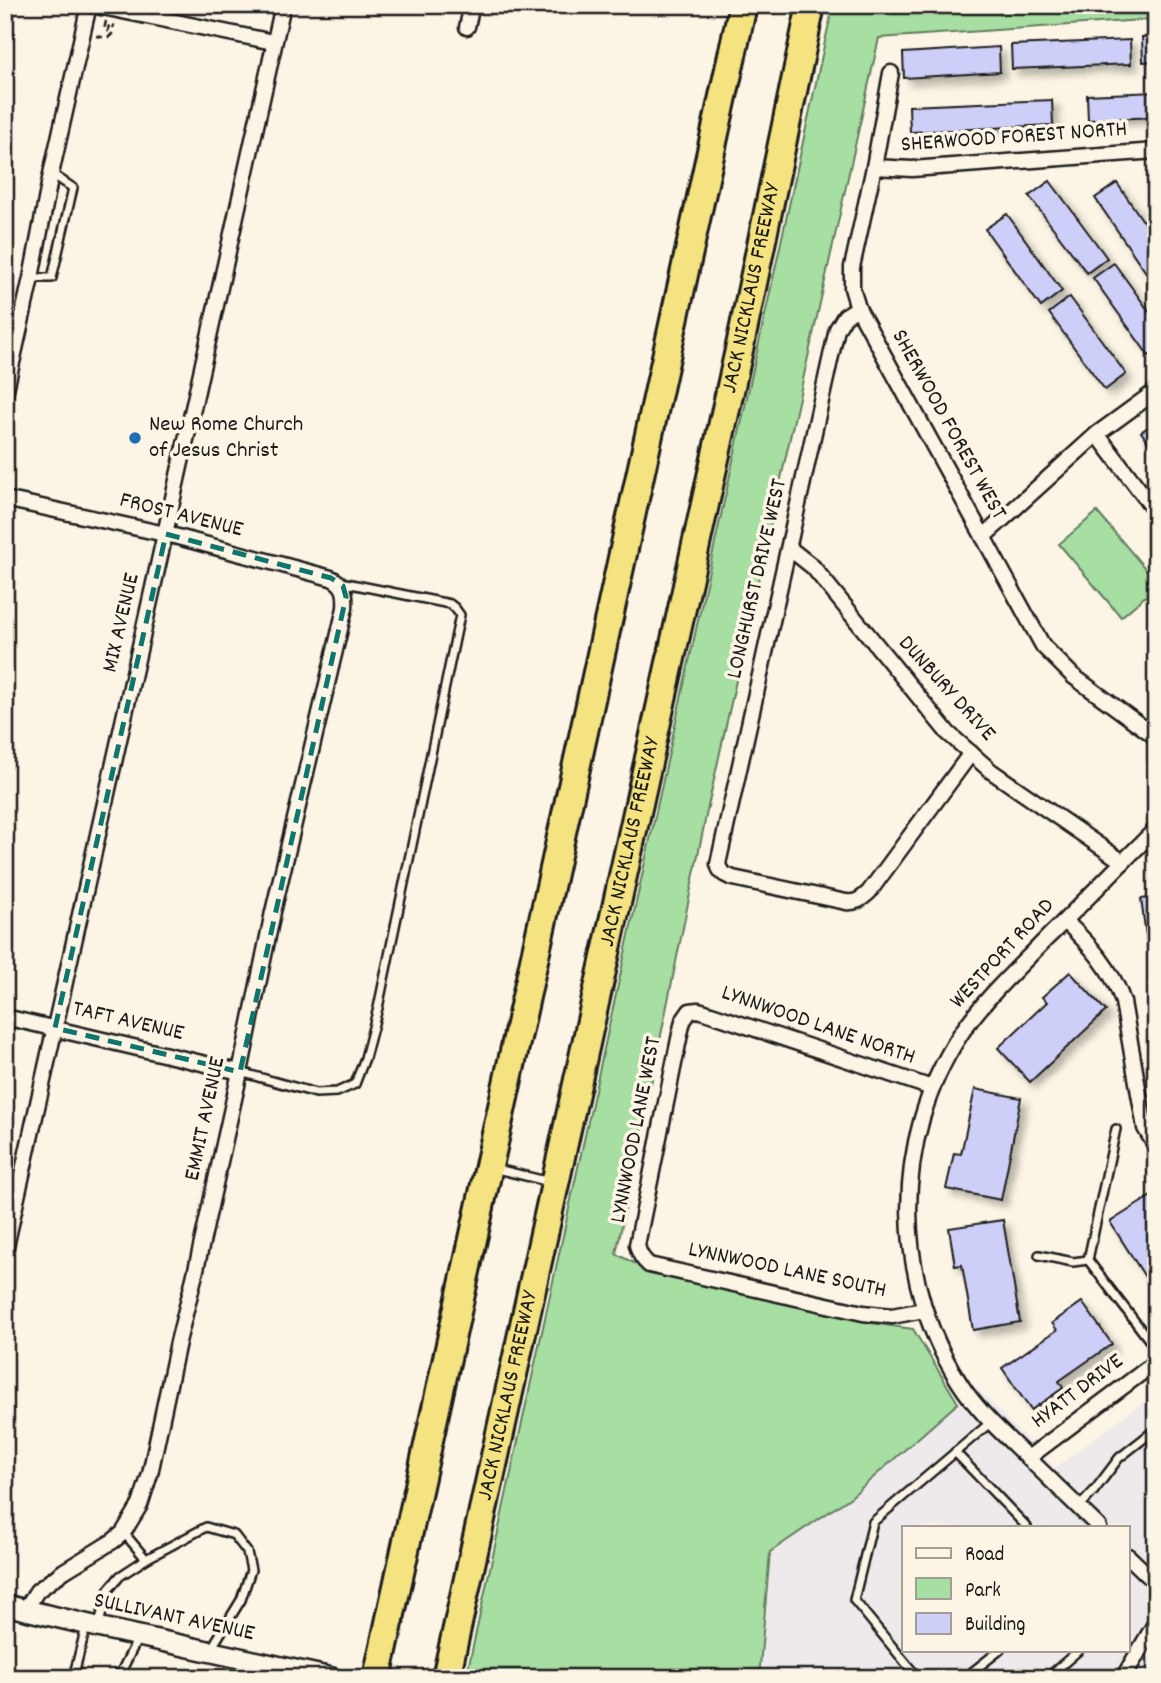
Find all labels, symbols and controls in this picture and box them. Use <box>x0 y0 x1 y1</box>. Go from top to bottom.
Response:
street label: SHERWOOD FOREST NORTH <box>900 114 1128 162</box>
street label: JACK NICKLAUS FREEWAY <box>713 180 790 396</box>
street label: SHERWOOD FOREST WEST <box>882 324 1014 526</box>
place label: New Rome Church of Jesus Christ <box>149 409 303 468</box>
marker: New Rome Church of Jesus Christ <box>127 430 143 446</box>
street label: LONGHURST DRIVE WEST <box>719 476 797 682</box>
street label: FROST AVENUE <box>116 485 247 547</box>
street label: MIX AVENUE <box>95 570 150 676</box>
street label: DUNBURY DRIVE <box>889 629 1003 750</box>
street label: JACK NICKLAUS FREEWAY <box>591 734 670 950</box>
street label: WESTPORT ROAD <box>943 891 1063 1017</box>
street label: LYNNWOOD LANE NORTH <box>717 977 919 1075</box>
street label: TAFT AVENUE <box>69 993 188 1051</box>
street label: LYNNWOOD LANE WEST <box>603 1034 671 1226</box>
street label: EMMIT AVENUE <box>177 1053 235 1184</box>
street label: LYNNWOOD LANE SOUTH <box>685 1234 889 1308</box>
street label: JACK NICKLAUS FREEWAY <box>469 1287 548 1504</box>
street label: HYATT DRIVE <box>1025 1346 1132 1438</box>
legend <box>902 1526 1130 1652</box>
text: Road <box>965 1541 1004 1571</box>
text: Park <box>965 1577 1001 1607</box>
street label: SULLIVANT AVENUE <box>91 1585 258 1651</box>
text: Building <box>965 1611 1025 1641</box>

